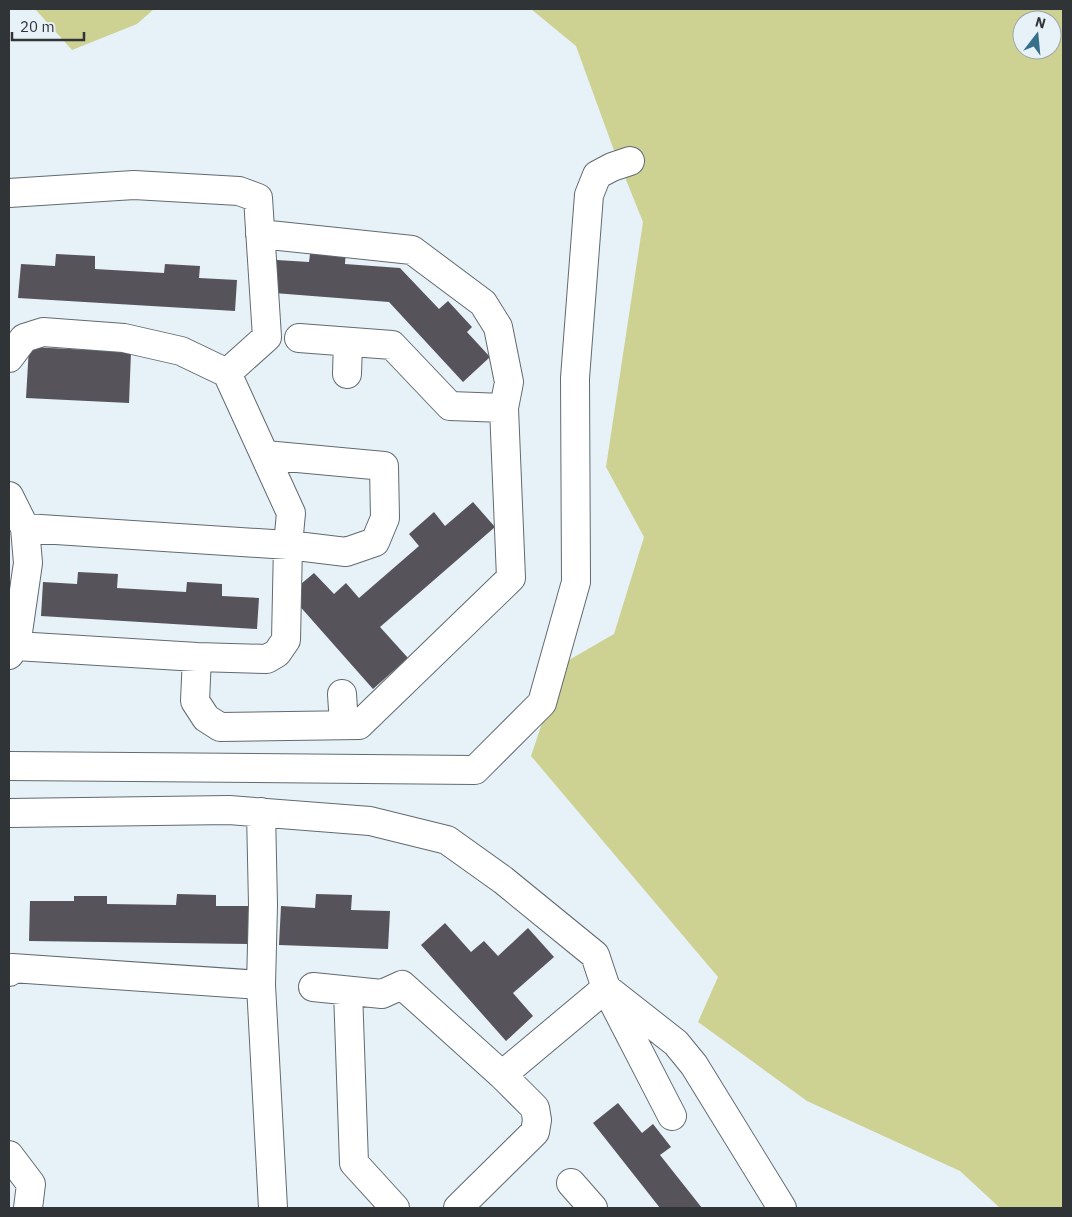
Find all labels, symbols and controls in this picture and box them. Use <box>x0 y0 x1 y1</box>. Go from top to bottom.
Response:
scale bar <box>12 10 85 42</box>
north arrow <box>1012 10 1062 60</box>
text: N <box>1033 12 1048 33</box>
text: 20 m <box>20 17 55 36</box>

